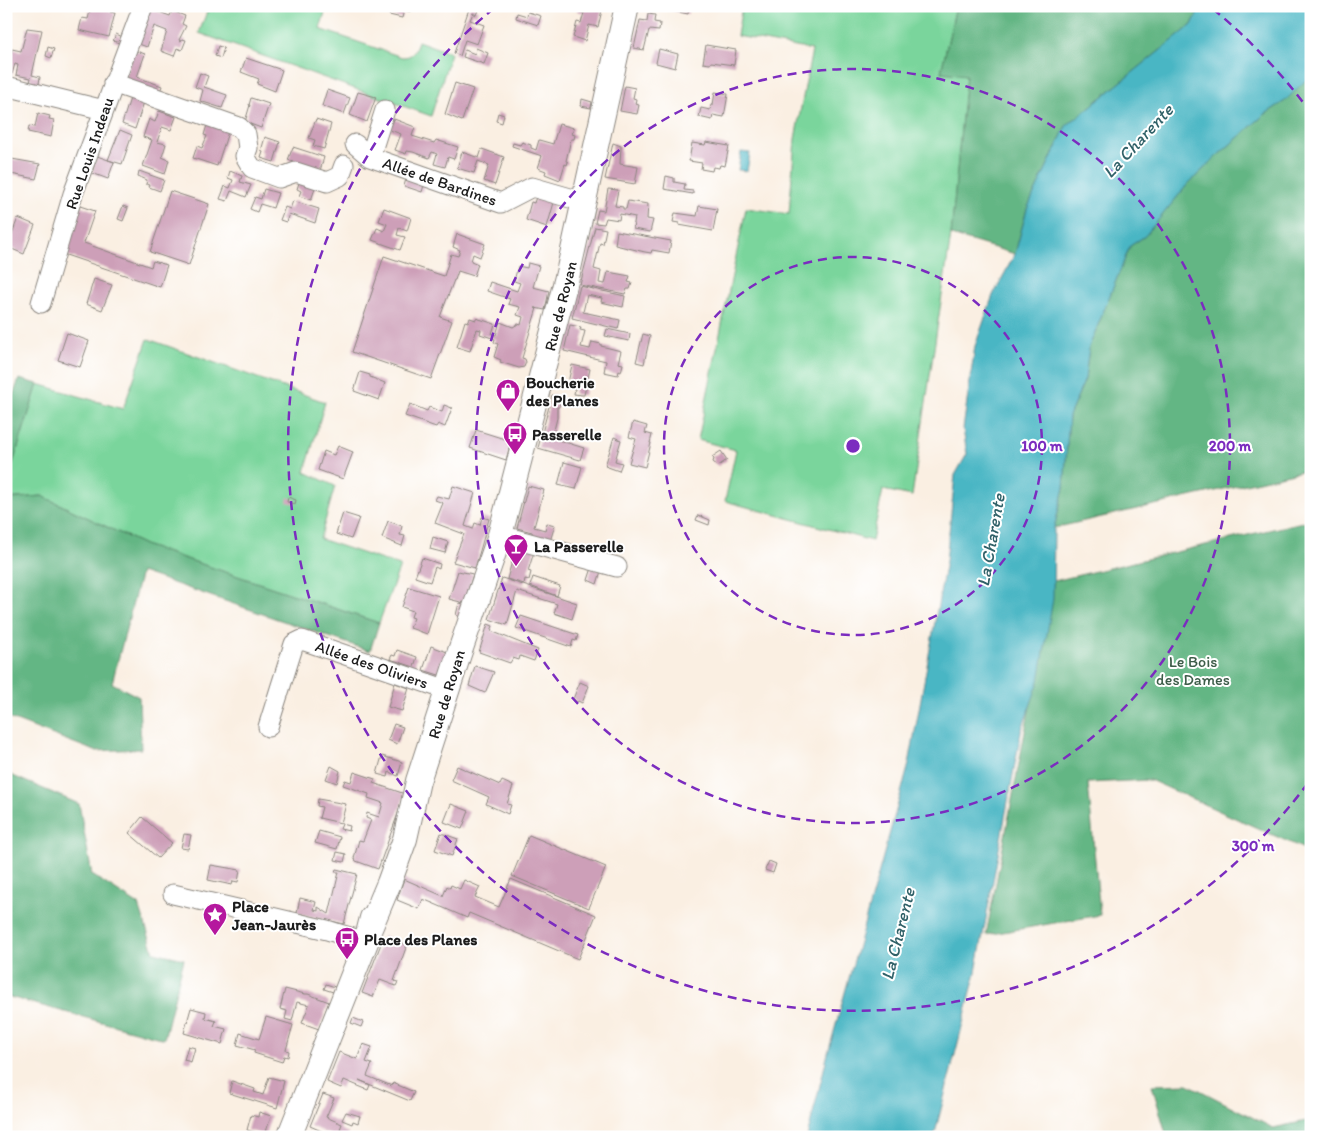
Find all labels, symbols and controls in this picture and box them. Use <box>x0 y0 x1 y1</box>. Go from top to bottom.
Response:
street label: Rue Louis Indeau <box>61 94 118 212</box>
water label: La Charente <box>1098 98 1179 183</box>
street label: Allée de Bardines <box>380 153 499 210</box>
street label: Rue de Royan <box>540 259 581 353</box>
place label: Boucherie des Planes <box>526 373 599 410</box>
shop icon: Boucherie des Planes <box>495 378 521 412</box>
bus stop icon: Passerelle <box>502 421 528 455</box>
place label: Passerelle <box>532 425 602 444</box>
centre of rings <box>844 437 862 455</box>
text: 100 m <box>1021 437 1063 455</box>
text: 200 m <box>1209 437 1252 455</box>
water label: La Charente <box>972 491 1010 588</box>
bar icon: La Passerelle <box>503 533 529 567</box>
place label: La Passerelle <box>534 537 624 556</box>
street label: Allée des Oliviers <box>313 636 431 693</box>
street label: Rue de Royan <box>424 647 469 741</box>
park label: Le Bois des Dames <box>1156 652 1230 689</box>
text: 300 m <box>1232 837 1275 855</box>
water label: La Charente <box>876 885 920 982</box>
place label: Place Jean-Jaurès <box>231 897 316 934</box>
place icon: Place Jean-Jaurès <box>202 902 228 936</box>
bus stop icon: Place des Planes <box>334 926 360 960</box>
place label: Place des Planes <box>364 930 477 949</box>

